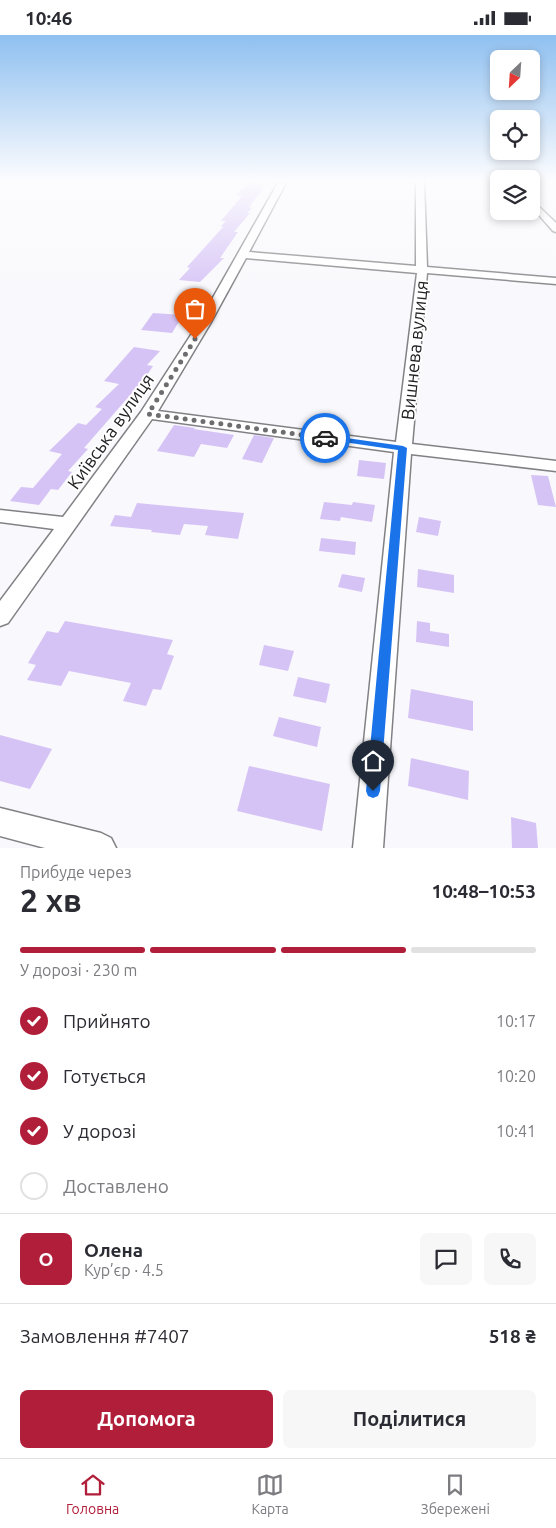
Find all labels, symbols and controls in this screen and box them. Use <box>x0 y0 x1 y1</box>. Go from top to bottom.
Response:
text: 10:46 <box>25 7 73 29</box>
north arrow <box>490 50 540 100</box>
map controls <box>490 50 540 220</box>
button: locate <box>490 110 540 160</box>
button: layers <box>490 170 540 220</box>
street label: Вишнева вулиця <box>397 279 431 421</box>
pin <box>174 288 216 339</box>
icon: bag <box>181 295 209 323</box>
street label: Київська вулиця <box>63 370 157 492</box>
courier <box>300 413 350 463</box>
icon: car <box>311 424 339 452</box>
pin <box>352 740 394 791</box>
icon: home <box>359 747 387 775</box>
text: Прибуде через <box>20 863 132 881</box>
text: 10:48–10:53 <box>431 880 536 902</box>
text: 2 хв <box>20 882 82 918</box>
text: У дорозі · 230 m <box>20 961 137 979</box>
icon: check <box>20 1007 48 1035</box>
text: Прийнято <box>63 1010 151 1032</box>
text: 10:17 <box>496 1012 536 1030</box>
icon: check <box>20 1062 48 1090</box>
text: Готується <box>63 1065 146 1087</box>
text: 10:20 <box>496 1067 536 1085</box>
icon: check <box>20 1117 48 1145</box>
text: У дорозі <box>63 1120 136 1142</box>
text: 10:41 <box>496 1122 536 1140</box>
text: Доставлено <box>63 1175 169 1197</box>
button: chat <box>420 1233 472 1285</box>
button: phone <box>484 1233 536 1285</box>
text: Олена <box>84 1239 143 1261</box>
text: О <box>39 1248 53 1270</box>
text: Кур’єр · 4.5 <box>84 1261 164 1279</box>
text: Замовлення #7407 <box>20 1325 190 1347</box>
text: 518 ₴ <box>489 1325 536 1347</box>
button: Допомога <box>20 1390 273 1448</box>
button: Поділитися <box>283 1390 536 1448</box>
tab: Головна <box>66 1471 119 1517</box>
tab: Карта <box>251 1471 289 1517</box>
tab: Збережені <box>421 1471 490 1517</box>

